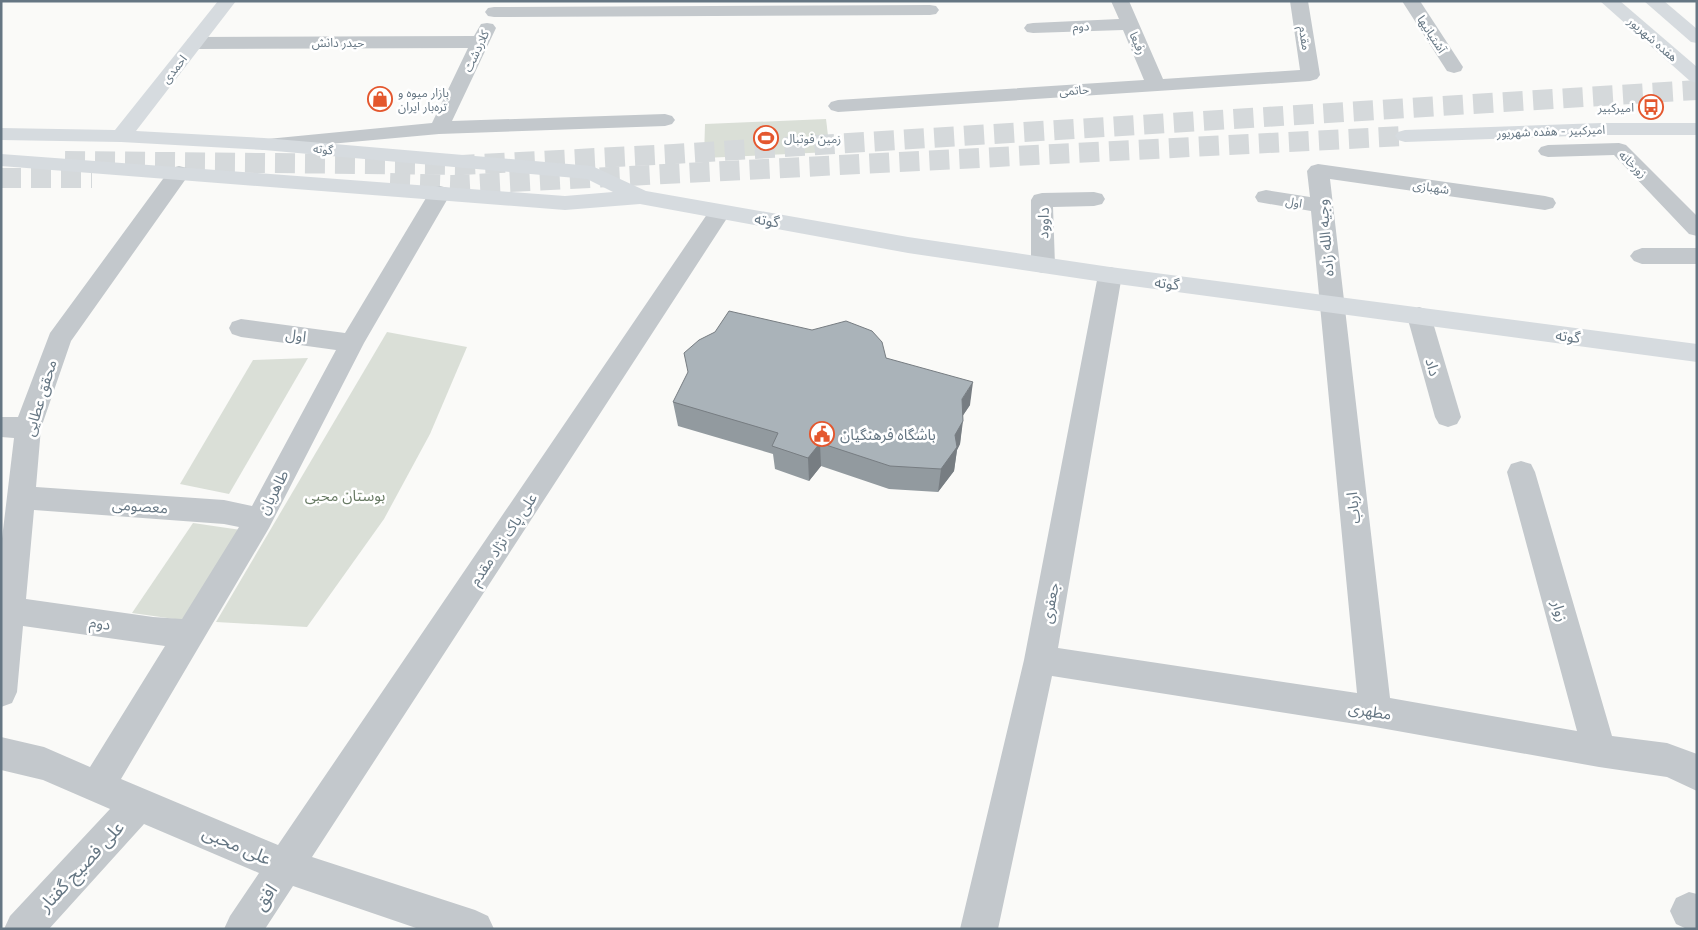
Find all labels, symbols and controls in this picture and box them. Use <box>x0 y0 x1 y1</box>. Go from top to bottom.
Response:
street label: آشتیانیها <box>1414 12 1450 56</box>
street label: هفده شهریور <box>1624 13 1681 65</box>
street label: دوم <box>1072 18 1090 36</box>
street label: مقدم <box>1294 25 1314 52</box>
street label: کلاردشت <box>460 27 493 74</box>
street label: رفیعا <box>1126 29 1150 57</box>
street label: حیدر دانش <box>312 35 364 50</box>
street label: احمدی <box>158 52 190 86</box>
street label: حاتمی <box>1059 81 1089 99</box>
place label: بازار میوه و تره‌بار ایران <box>398 85 449 114</box>
shop icon: بازار میوه و تره‌بار ایران <box>367 86 393 112</box>
bus stop icon: امیرکبیر <box>1638 94 1664 120</box>
place label: امیرکبیر <box>1597 100 1634 115</box>
street label: امیرکبیر - هفده شهریور <box>1496 122 1606 140</box>
sports icon: زمین فوتبال <box>753 125 779 151</box>
place label: زمین فوتبال <box>784 131 841 146</box>
street label: گوته <box>312 141 335 157</box>
street label: زورخانه <box>1616 147 1650 181</box>
street label: شهبازی <box>1412 177 1450 197</box>
street label: اول <box>1285 193 1304 211</box>
street label: وجیه الله زاده <box>1312 199 1338 277</box>
street label: داوود <box>1033 207 1053 239</box>
street label: گوته <box>753 208 782 232</box>
street label: گوته <box>1153 272 1181 294</box>
street label: اول <box>284 324 308 346</box>
street label: گوته <box>1554 325 1582 347</box>
street label: داد <box>1421 356 1445 378</box>
street label: محقق عطایی <box>19 357 62 439</box>
public building icon: باشگاه فرهنگیان <box>809 421 835 447</box>
place label: باشگاه فرهنگیان <box>840 425 936 444</box>
street label: طاهریان <box>253 466 293 518</box>
park label: بوستان محبی <box>305 486 385 505</box>
street label: علی پاک نژاد مقدم <box>465 489 543 590</box>
street label: ارباب <box>1342 491 1364 525</box>
street label: معصومی <box>111 495 169 517</box>
street label: جعفری <box>1037 581 1063 625</box>
street label: زوار <box>1548 597 1572 624</box>
street label: دوم <box>88 612 112 636</box>
street label: مطهری <box>1347 698 1393 724</box>
street label: علی فصیح گفتار <box>33 816 130 918</box>
street label: علی محبی <box>199 820 275 870</box>
street label: افق <box>248 879 282 915</box>

